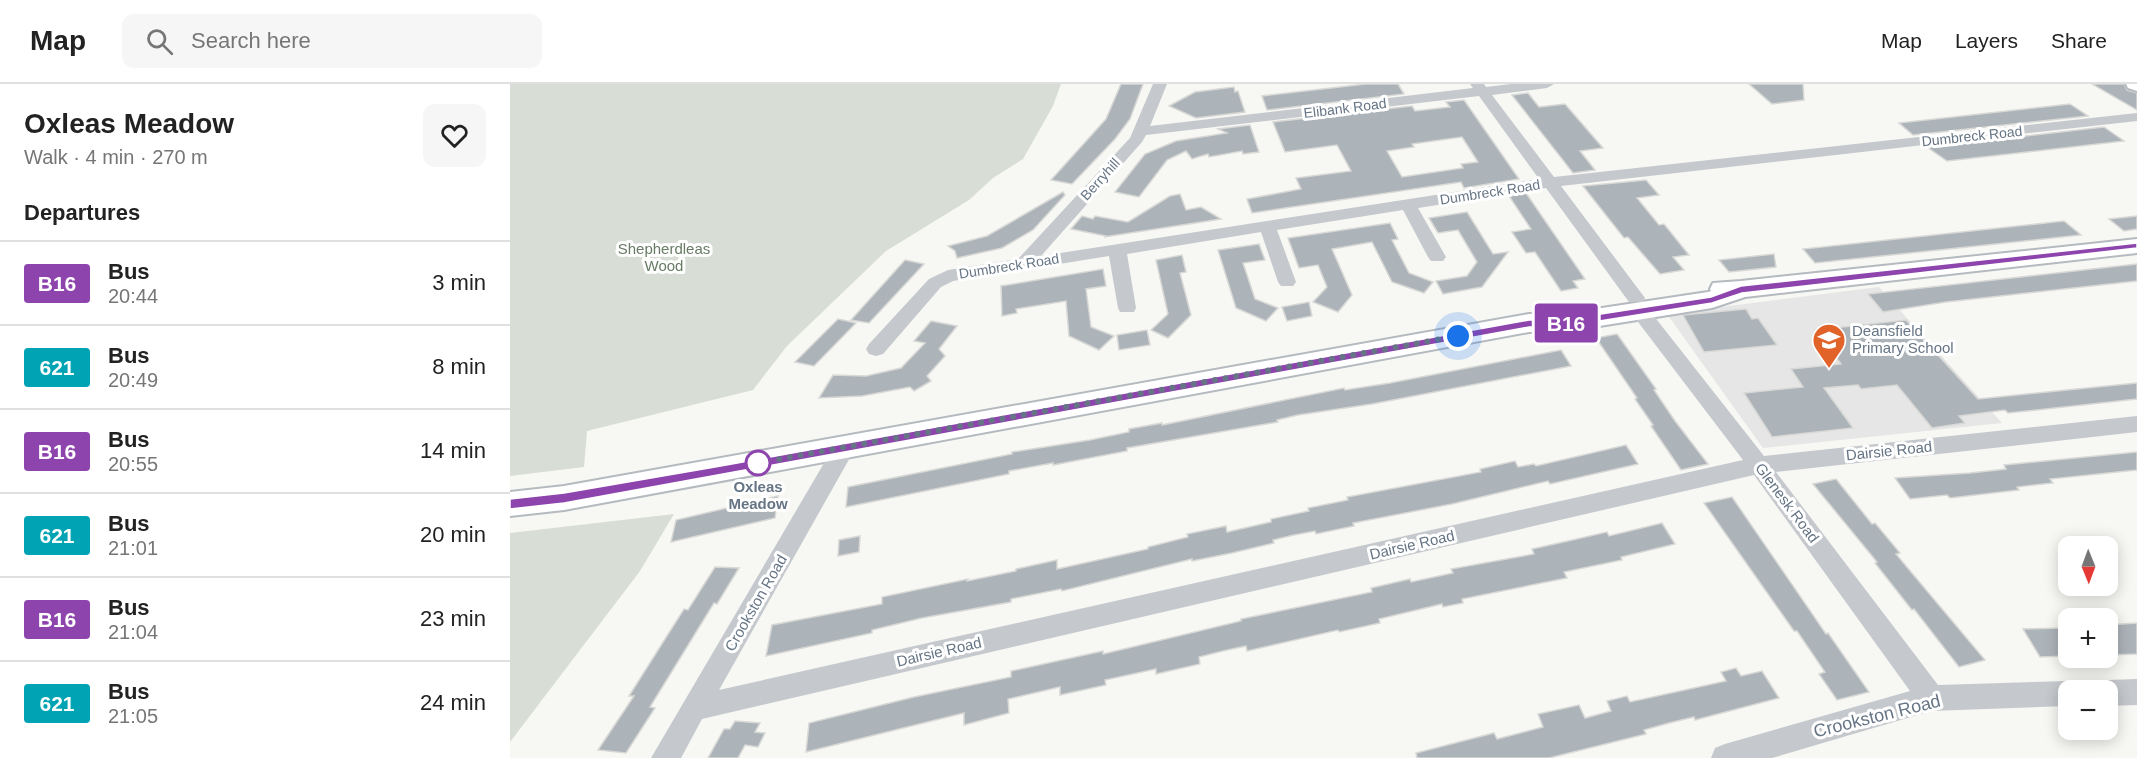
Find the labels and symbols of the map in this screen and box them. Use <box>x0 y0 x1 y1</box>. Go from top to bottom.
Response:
street label: Elibank Road <box>1303 95 1387 121</box>
street label: Dumbreck Road <box>1921 123 2023 149</box>
street label: Berryhill <box>1077 155 1123 203</box>
street label: Dumbreck Road <box>1439 176 1541 208</box>
park label: Shepherdleas Wood <box>618 240 710 274</box>
street label: Dumbreck Road <box>958 250 1060 282</box>
line badge: B16 <box>1532 304 1600 342</box>
your location <box>1443 321 1473 351</box>
school or university icon: Deansfield Primary School <box>1811 322 1847 369</box>
place label: Deansfield Primary School <box>1852 322 1954 356</box>
street label: Dairsie Road <box>1845 438 1933 463</box>
marker: Oxleas Meadow <box>745 450 771 476</box>
street label: Glenesk Road <box>1752 460 1823 546</box>
place label: Oxleas Meadow <box>728 478 788 512</box>
street label: Dairsie Road <box>1368 526 1456 563</box>
north arrow <box>2058 536 2118 596</box>
street label: Crookston Road <box>721 552 790 654</box>
street label: Dairsie Road <box>895 633 983 670</box>
street label: Crookston Road <box>1811 691 1943 741</box>

